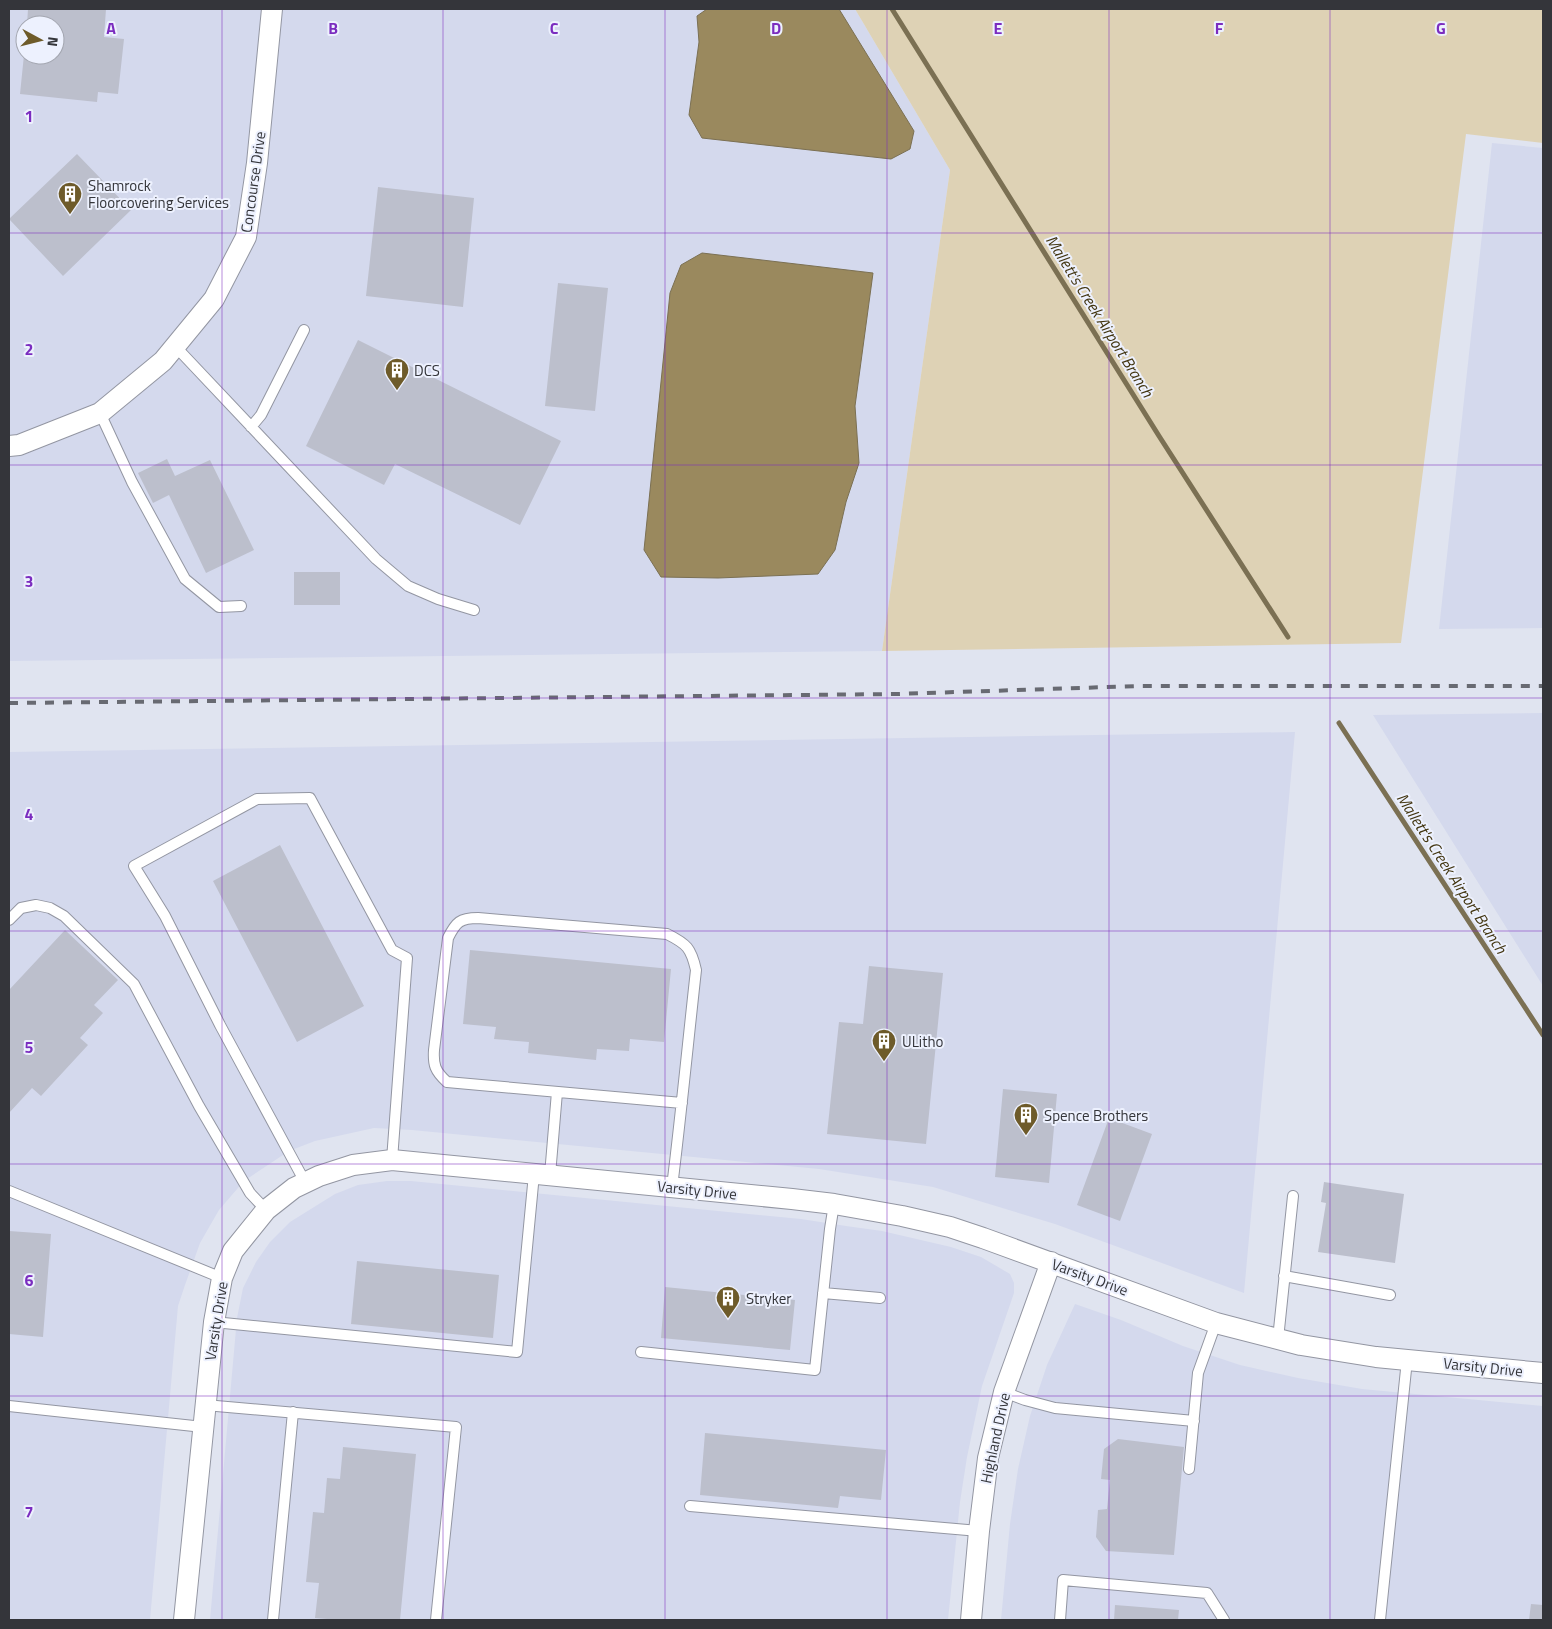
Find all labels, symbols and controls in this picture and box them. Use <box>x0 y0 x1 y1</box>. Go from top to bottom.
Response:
north arrow <box>15 15 65 65</box>
text: A <box>106 16 116 40</box>
text: B <box>328 16 338 40</box>
text: C <box>550 16 559 40</box>
text: D <box>771 16 781 40</box>
text: E <box>994 16 1003 40</box>
text: F <box>1215 16 1224 40</box>
text: G <box>1436 16 1446 40</box>
text: N <box>42 36 64 48</box>
text: 1 <box>25 104 33 128</box>
street label: Concourse Drive <box>235 130 271 234</box>
place label: Shamrock Floorcovering Services <box>88 174 229 214</box>
building icon: Shamrock Floorcovering Services <box>57 181 83 215</box>
water label: Mallett's Creek Airport Branch <box>1040 230 1160 403</box>
text: 2 <box>25 337 33 361</box>
building icon: DCS <box>384 357 410 391</box>
place label: DCS <box>414 359 440 382</box>
text: 3 <box>25 569 33 593</box>
water label: Mallett's Creek Airport Branch <box>1391 788 1514 959</box>
text: 4 <box>25 802 34 826</box>
building icon: ULitho <box>871 1028 897 1062</box>
place label: ULitho <box>902 1030 943 1053</box>
text: 5 <box>25 1035 34 1059</box>
building icon: Spence Brothers <box>1013 1102 1039 1136</box>
place label: Spence Brothers <box>1044 1104 1148 1127</box>
street label: Varsity Drive <box>656 1174 738 1206</box>
street label: Varsity Drive <box>1049 1253 1131 1301</box>
text: 6 <box>25 1268 34 1292</box>
street label: Varsity Drive <box>198 1280 234 1362</box>
building icon: Stryker <box>715 1285 741 1319</box>
place label: Stryker <box>746 1287 791 1310</box>
street label: Varsity Drive <box>1442 1351 1524 1383</box>
street label: Highland Drive <box>974 1390 1016 1486</box>
text: 7 <box>25 1500 33 1524</box>

